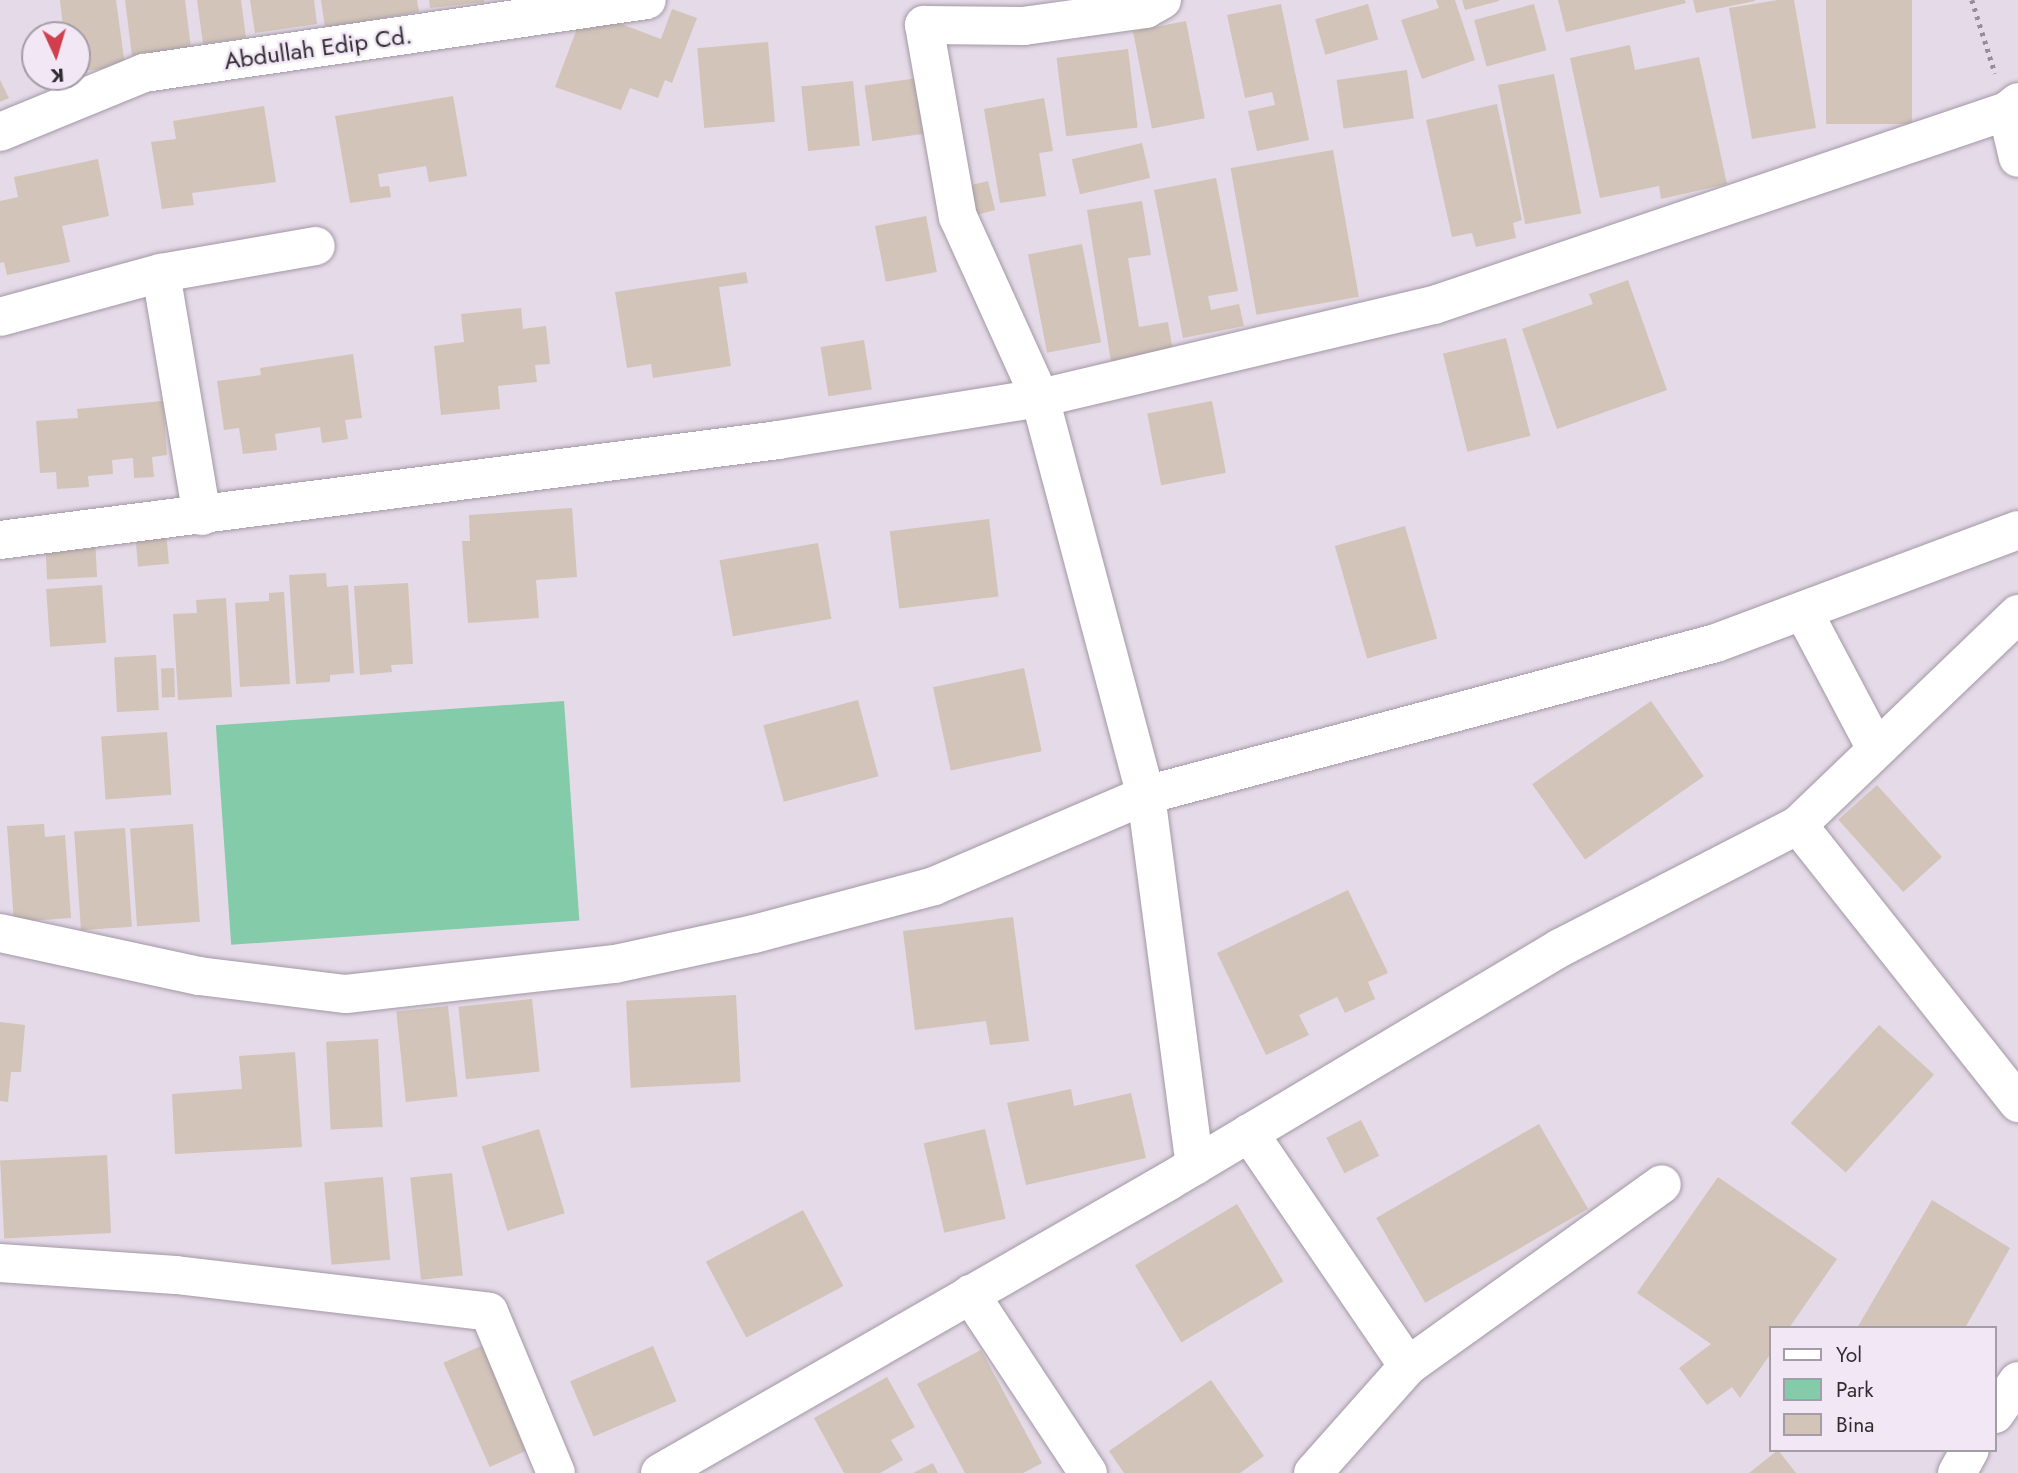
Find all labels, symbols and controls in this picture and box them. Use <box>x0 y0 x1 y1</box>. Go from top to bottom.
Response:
north arrow <box>21 21 91 91</box>
street label: Abdullah Edip Cd. <box>222 21 414 75</box>
text: K <box>50 62 65 89</box>
legend <box>1770 1326 1997 1452</box>
text: Yol <box>1836 1340 1862 1370</box>
text: Park <box>1836 1375 1873 1405</box>
text: Bina <box>1836 1410 1874 1440</box>

